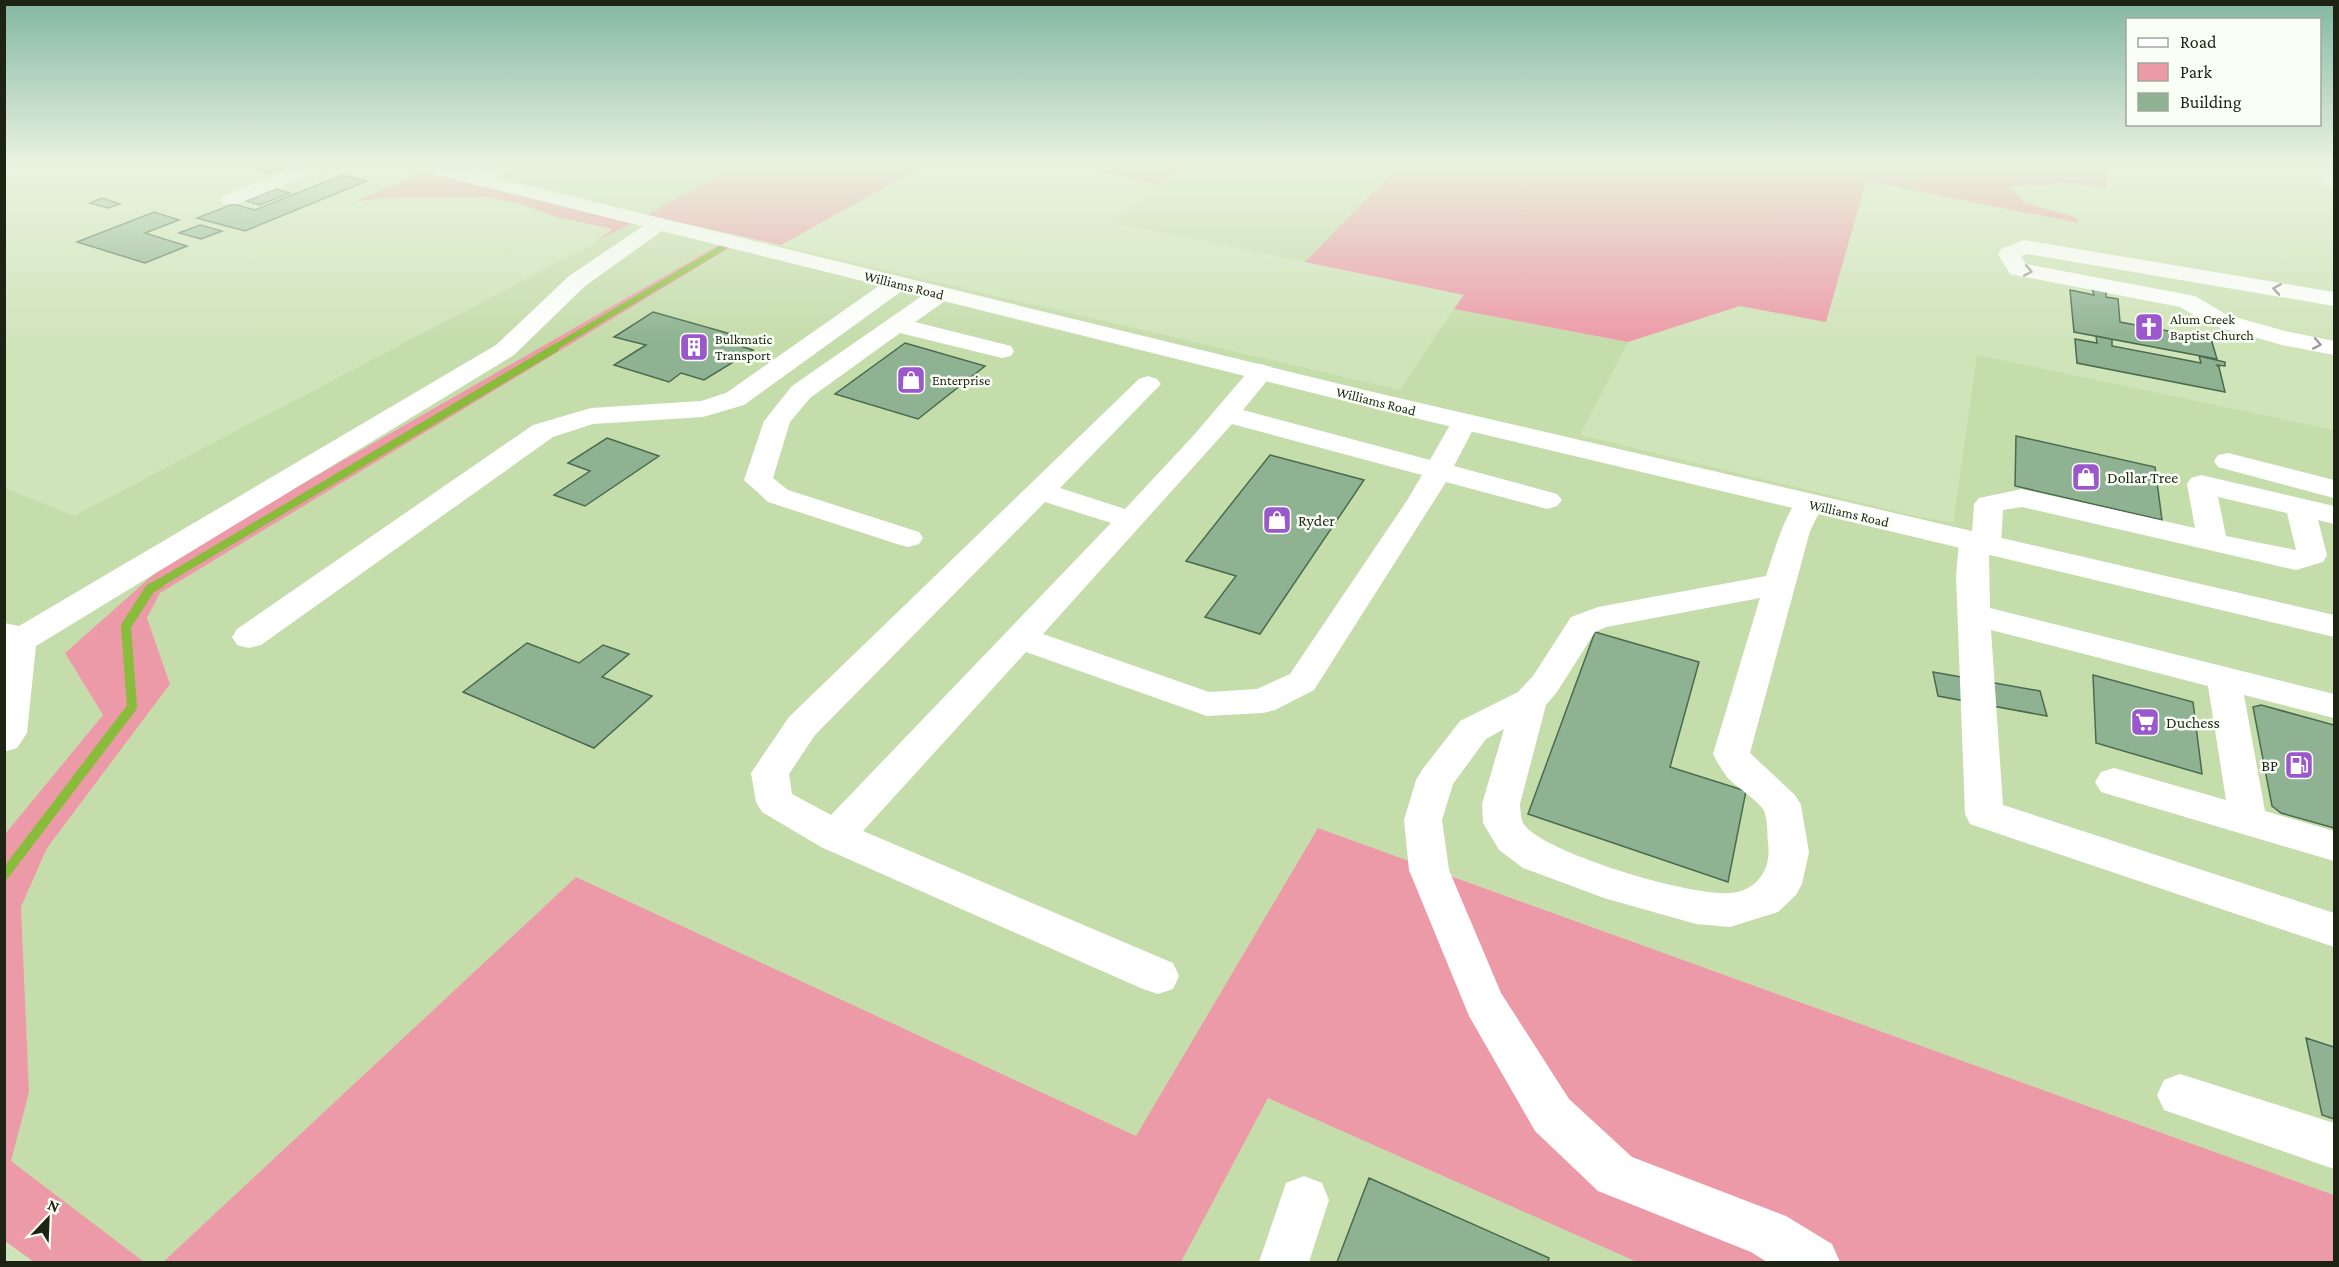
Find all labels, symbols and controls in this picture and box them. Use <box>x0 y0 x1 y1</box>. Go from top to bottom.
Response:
legend <box>2126 18 2321 126</box>
text: Road <box>2180 32 2217 52</box>
text: Park <box>2180 62 2212 82</box>
text: Building <box>2180 92 2242 112</box>
one-way arrow <box>2023 264 2033 277</box>
street label: Williams Road <box>862 267 946 303</box>
one-way arrow <box>2272 284 2281 296</box>
church icon: Alum Creek Baptist Church <box>2133 311 2165 343</box>
place label: Alum Creek Baptist Church <box>2170 311 2254 343</box>
building icon: Bulkmatic Transport <box>678 331 710 363</box>
place label: Bulkmatic Transport <box>715 331 772 363</box>
one-way arrow <box>2311 337 2321 350</box>
shop icon: Enterprise <box>895 364 927 396</box>
place label: Enterprise <box>932 372 990 388</box>
street label: Williams Road <box>1334 383 1418 419</box>
shop icon: Dollar Tree <box>2070 461 2102 493</box>
place label: Dollar Tree <box>2107 469 2178 486</box>
street label: Williams Road <box>1807 496 1891 530</box>
shop icon: Ryder <box>1261 504 1293 536</box>
place label: Ryder <box>1298 512 1335 530</box>
supermarket icon: Duchess <box>2129 706 2161 738</box>
place label: Duchess <box>2166 714 2220 731</box>
fuel station icon: BP <box>2283 749 2315 781</box>
place label: BP <box>2261 757 2278 774</box>
north arrow <box>18 1189 78 1249</box>
text: N <box>45 1196 62 1216</box>

